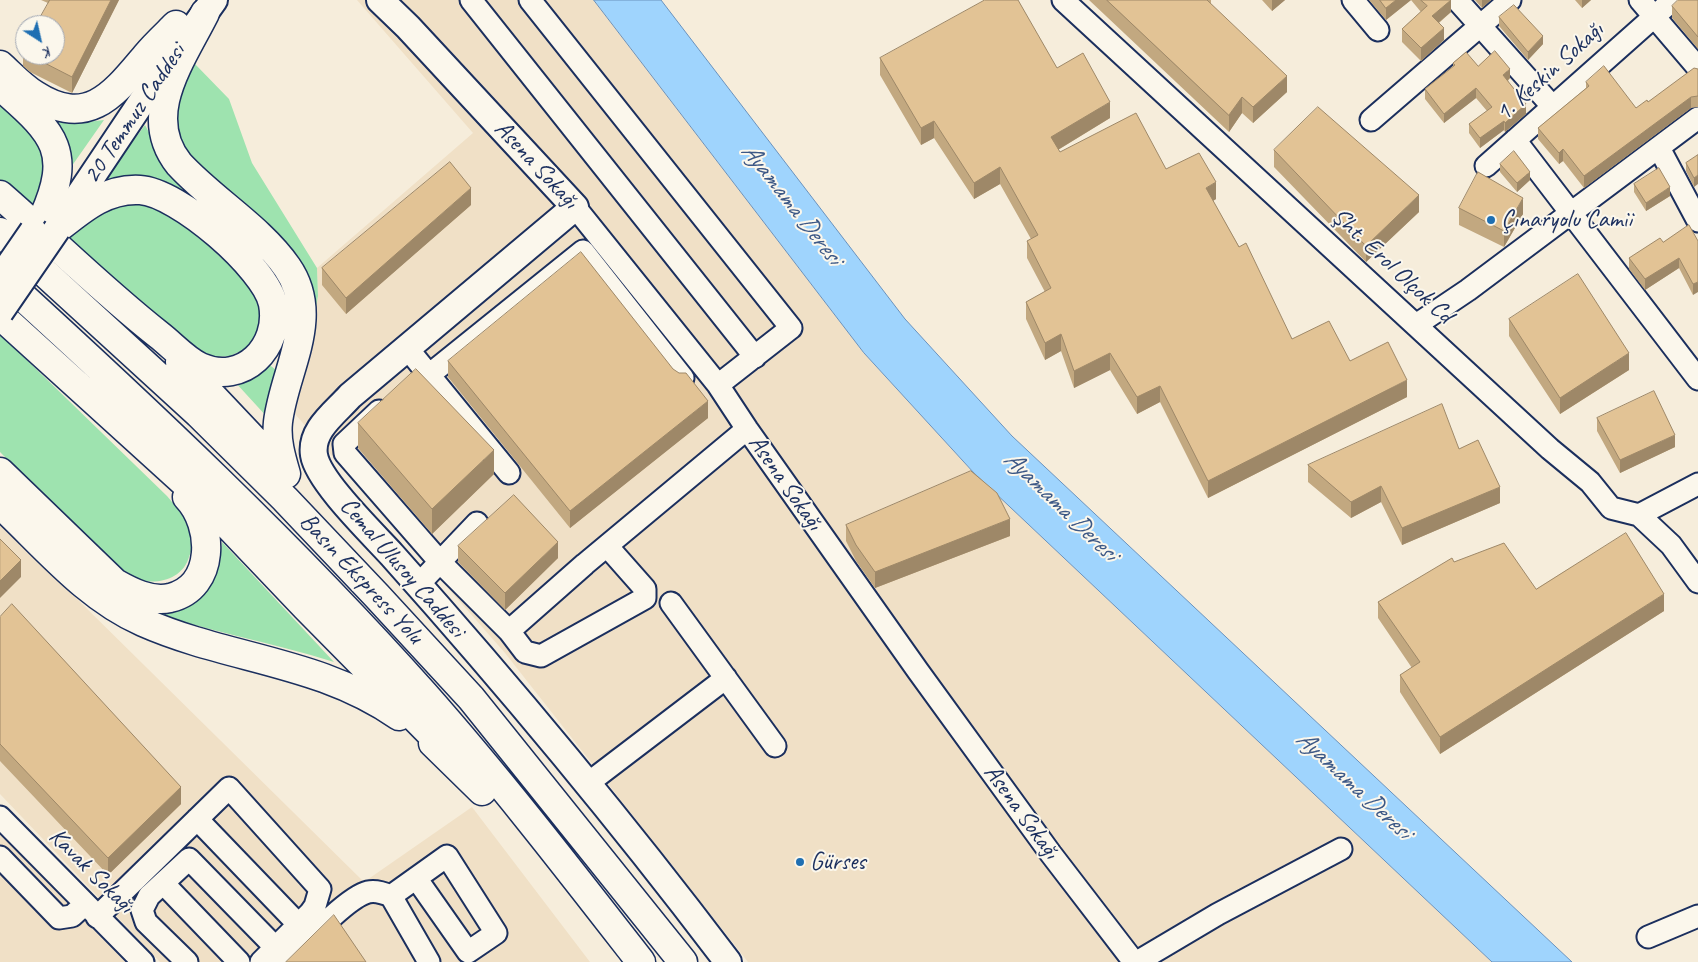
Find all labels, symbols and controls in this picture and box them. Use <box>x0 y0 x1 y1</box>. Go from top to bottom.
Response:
north arrow <box>15 15 65 65</box>
street label: 1. Keskin Sokağı <box>1490 16 1610 128</box>
street label: 20 Temmuz Caddesi <box>77 38 193 190</box>
text: K <box>41 43 56 61</box>
street label: Asena Sokağı <box>488 115 584 215</box>
water label: Ayamama Deresi <box>734 137 848 271</box>
street label: Şht. Erol Olçok Cd <box>1325 202 1459 330</box>
place label: Çınaryolu Camii <box>1501 205 1632 235</box>
marker: Çınaryolu Camii <box>1485 214 1497 226</box>
street label: Asena Sokağı <box>741 429 829 537</box>
water label: Ayamama Deresi <box>997 444 1123 568</box>
street label: Cemal Ulusoy Caddesi <box>333 492 471 644</box>
street label: Basın Ekspress Yolu <box>293 507 429 651</box>
water label: Ayamama Deresi <box>1289 724 1417 846</box>
street label: Asena Sokağı <box>977 759 1065 865</box>
street label: Kavak Sokağı <box>42 822 140 920</box>
place label: Gürses <box>810 847 866 877</box>
marker: Gürses <box>794 856 806 868</box>

